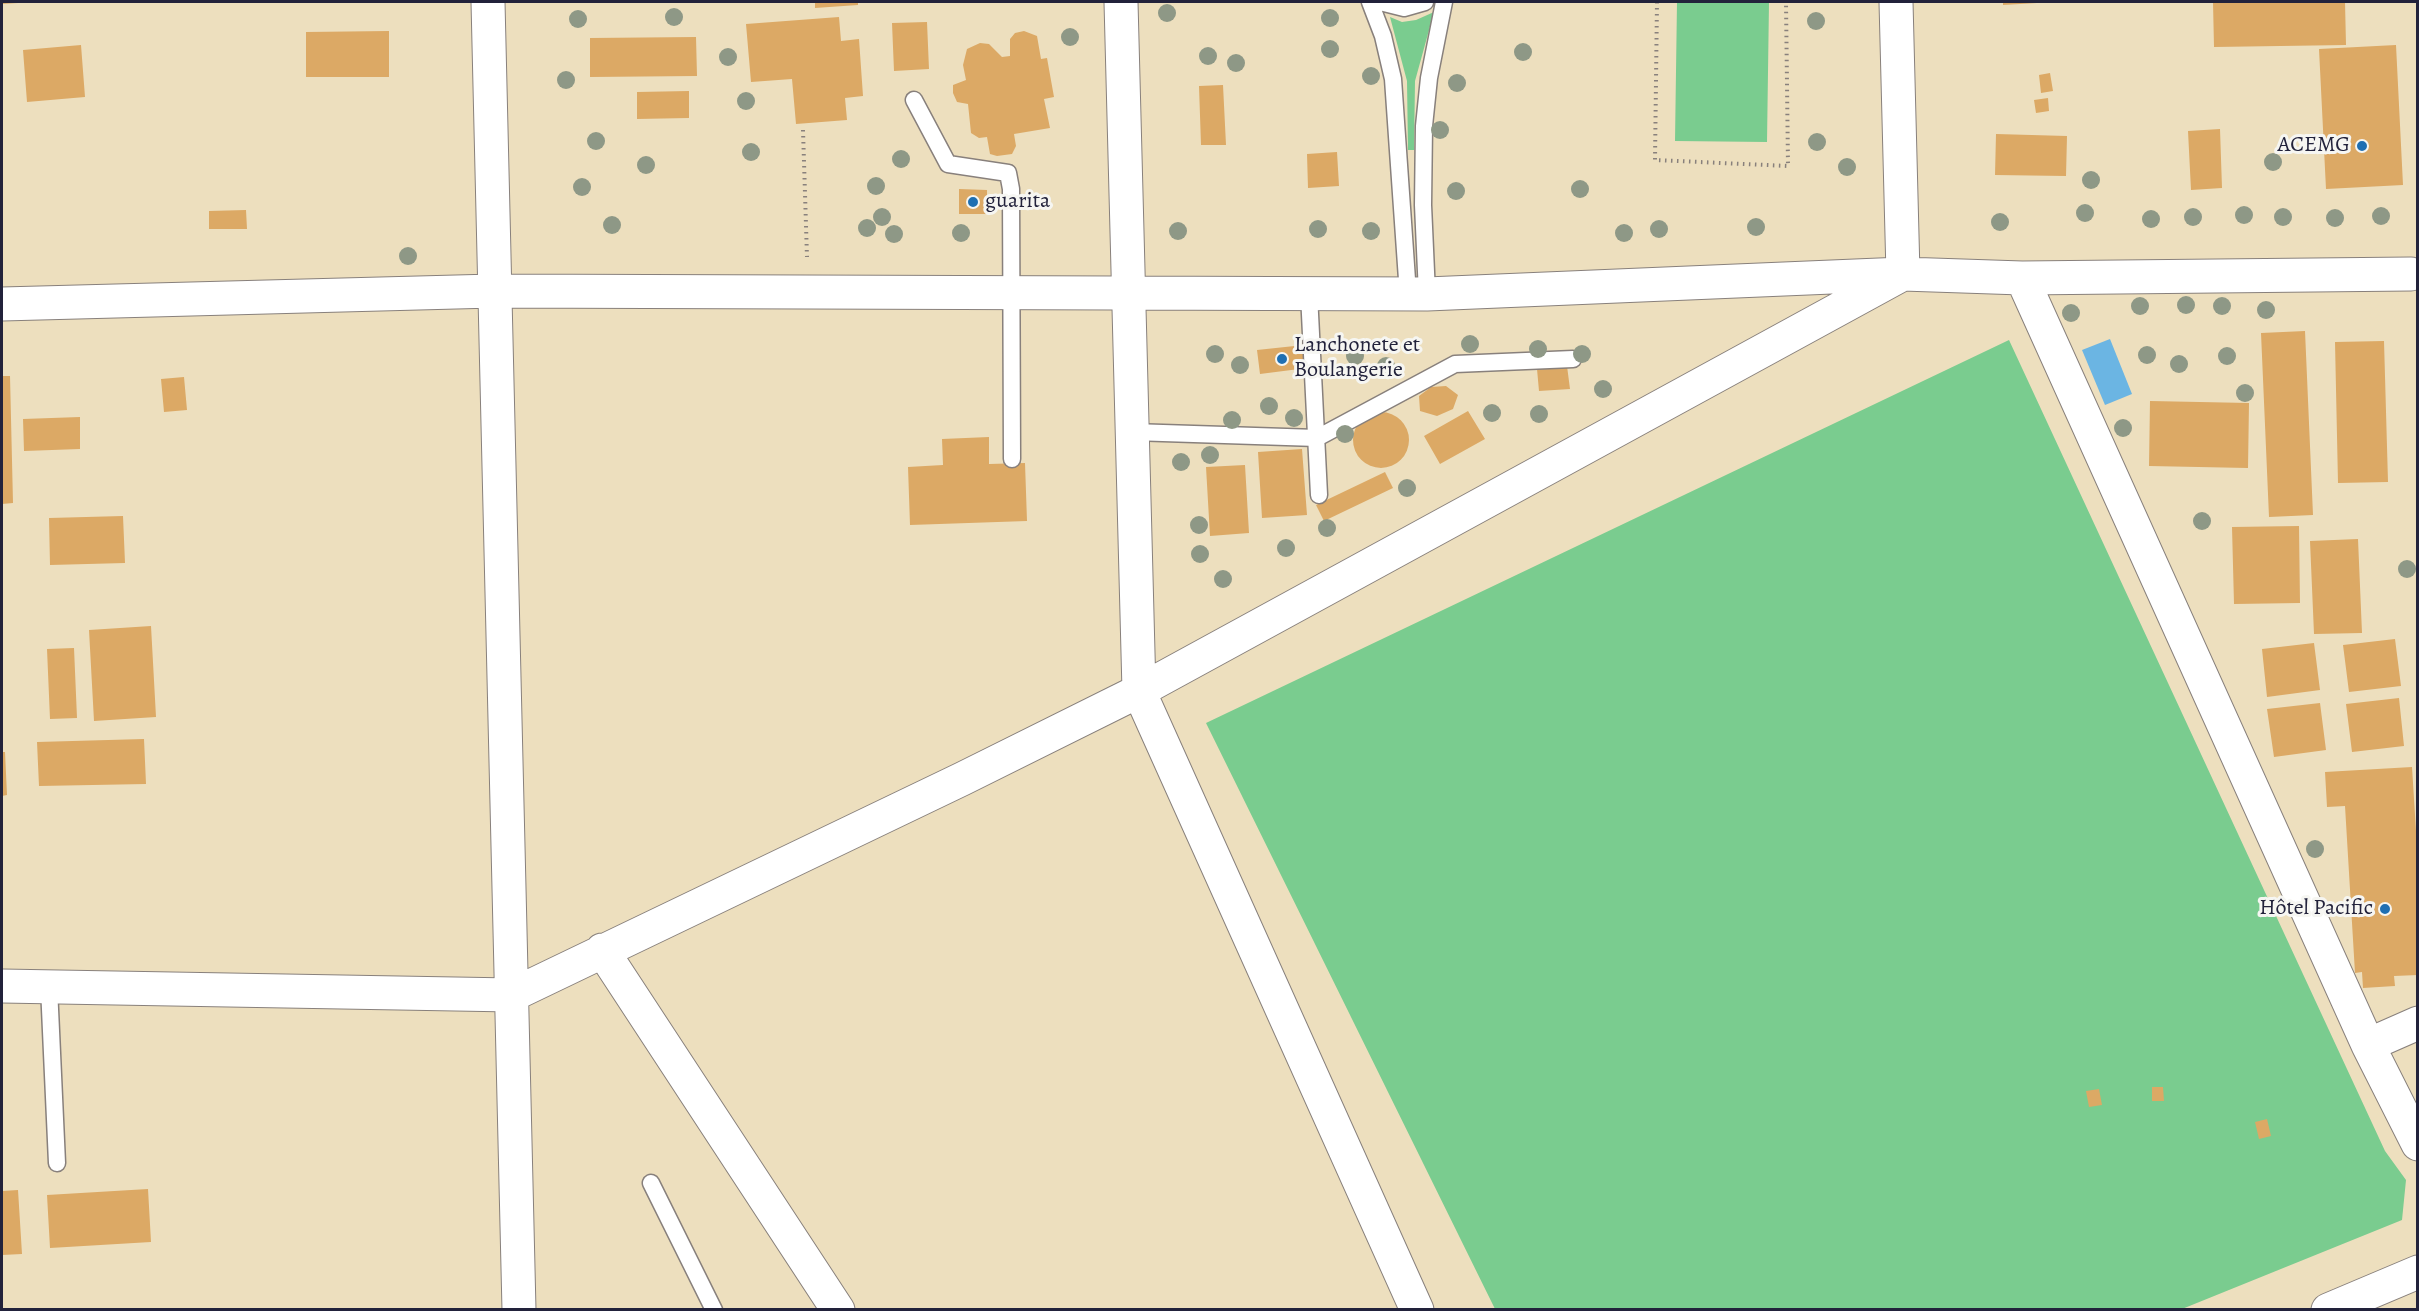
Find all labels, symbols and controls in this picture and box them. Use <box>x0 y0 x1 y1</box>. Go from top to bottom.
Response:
place label: ACEMG <box>2278 133 2350 159</box>
marker: ACEMG <box>2355 139 2369 153</box>
place label: guarita <box>985 189 1050 215</box>
marker: guarita <box>966 195 980 209</box>
place label: Lanchonete et Boulangerie <box>1294 333 1420 384</box>
marker: Lanchonete et Boulangerie <box>1275 352 1289 366</box>
place label: Hôtel Pacific <box>2259 896 2373 922</box>
marker: Hôtel Pacific <box>2378 902 2392 916</box>

